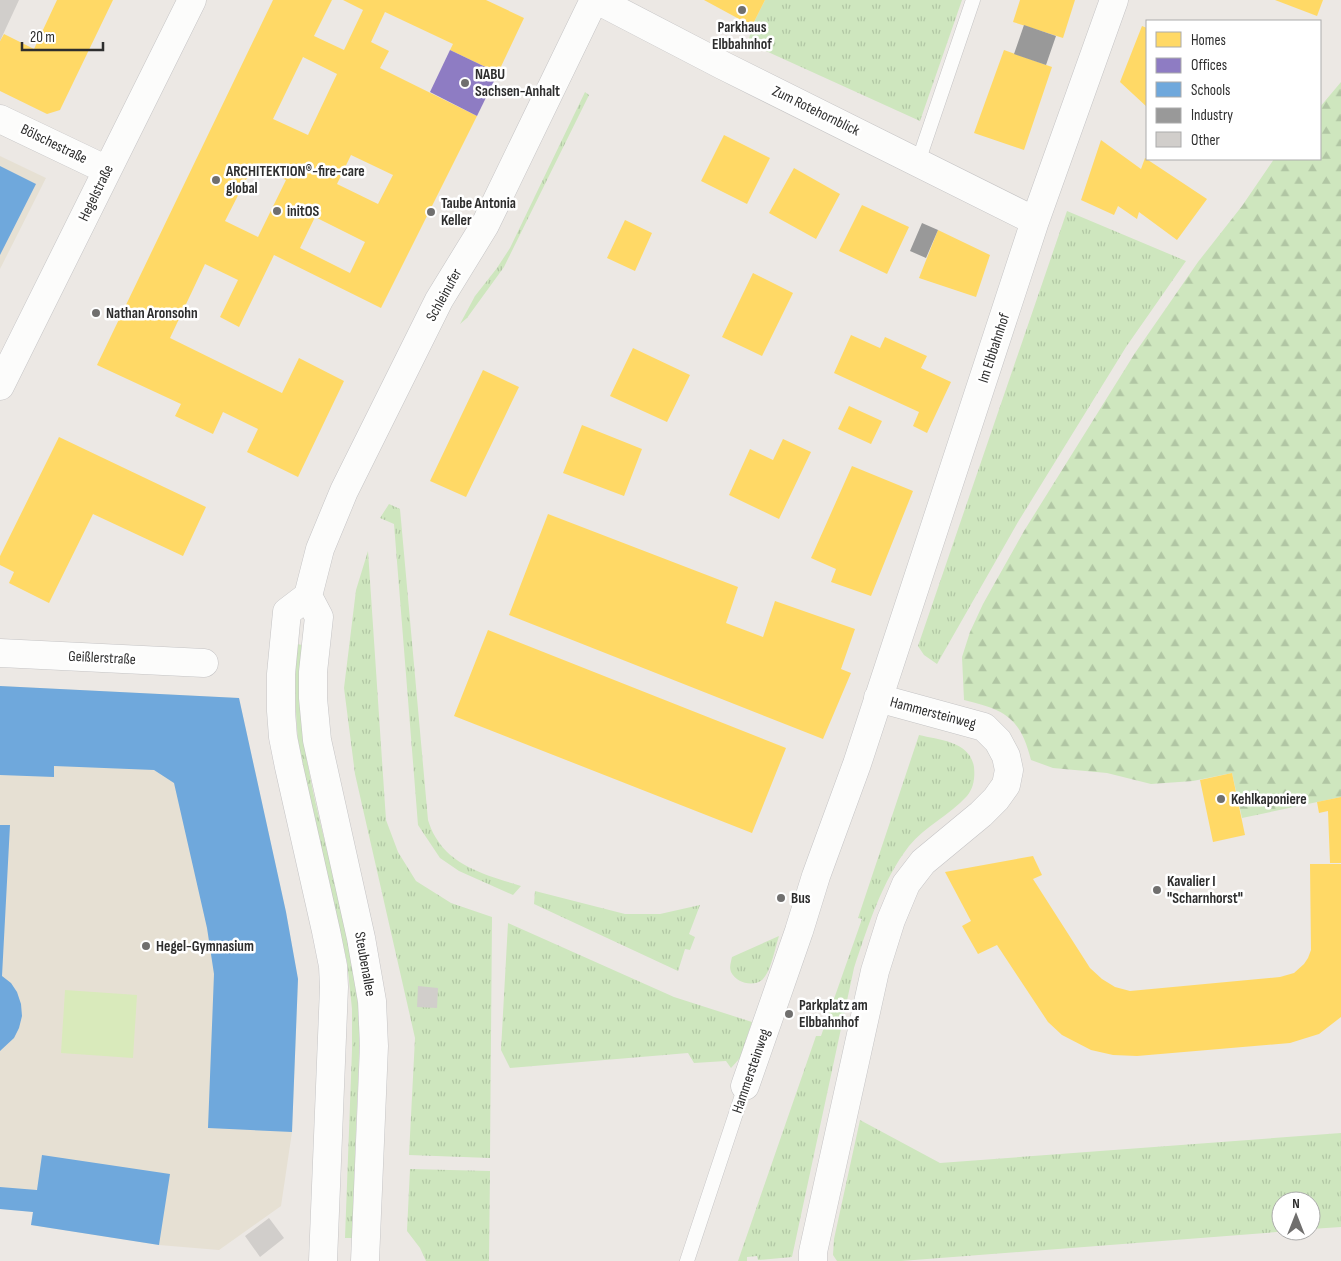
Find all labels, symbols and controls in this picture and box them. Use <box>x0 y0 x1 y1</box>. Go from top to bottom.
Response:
marker: Parkhaus Elbbahnhof <box>736 4 748 16</box>
place label: Parkhaus Elbbahnhof <box>712 18 772 54</box>
scale bar <box>22 20 104 52</box>
legend <box>1146 20 1321 160</box>
text: 20 m <box>30 28 55 47</box>
text: Homes <box>1191 31 1226 50</box>
text: Offices <box>1191 56 1227 75</box>
place label: NABU Sachsen-Anhalt <box>475 65 560 101</box>
marker: NABU Sachsen-Anhalt <box>459 77 471 89</box>
text: Schools <box>1191 81 1230 100</box>
street label: Zum Rotehornblick <box>769 82 863 140</box>
text: Industry <box>1191 106 1233 125</box>
street label: Bölschestraße <box>18 120 90 168</box>
text: Other <box>1191 131 1220 150</box>
street label: Hegelstraße <box>74 162 118 224</box>
place label: ARCHITEKTION®-fire-care global <box>225 162 365 198</box>
marker: ARCHITEKTION®-fire-care global <box>210 174 222 186</box>
place label: Taube Antonia Keller <box>441 194 516 230</box>
place label: initOS <box>287 202 319 221</box>
marker: initOS <box>271 205 283 217</box>
marker: Taube Antonia Keller <box>425 206 437 218</box>
street label: Schleinufer <box>422 265 467 325</box>
place label: Nathan Aronsohn <box>106 304 198 323</box>
marker: Nathan Aronsohn <box>90 307 102 319</box>
street label: Im Elbbahnhof <box>974 310 1014 385</box>
street label: Geißlerstraße <box>68 647 136 669</box>
street label: Hammersteinweg <box>888 692 978 734</box>
place label: Kehlkaponiere <box>1231 790 1307 809</box>
marker: Kehlkaponiere <box>1215 793 1227 805</box>
place label: Kavalier I "Scharnhorst" <box>1167 872 1243 908</box>
marker: Kavalier I "Scharnhorst" <box>1151 884 1163 896</box>
place label: Bus <box>791 889 811 908</box>
marker: Bus <box>775 892 787 904</box>
street label: Steubenallee <box>350 930 380 998</box>
place label: Hegel-Gymnasium <box>156 937 254 956</box>
marker: Hegel-Gymnasium <box>140 940 152 952</box>
place label: Parkplatz am Elbbahnhof <box>799 996 868 1032</box>
marker: Parkplatz am Elbbahnhof <box>783 1008 795 1020</box>
street label: Hammersteinweg <box>728 1026 774 1116</box>
north arrow <box>1271 1191 1321 1241</box>
text: N <box>1292 1195 1300 1212</box>

